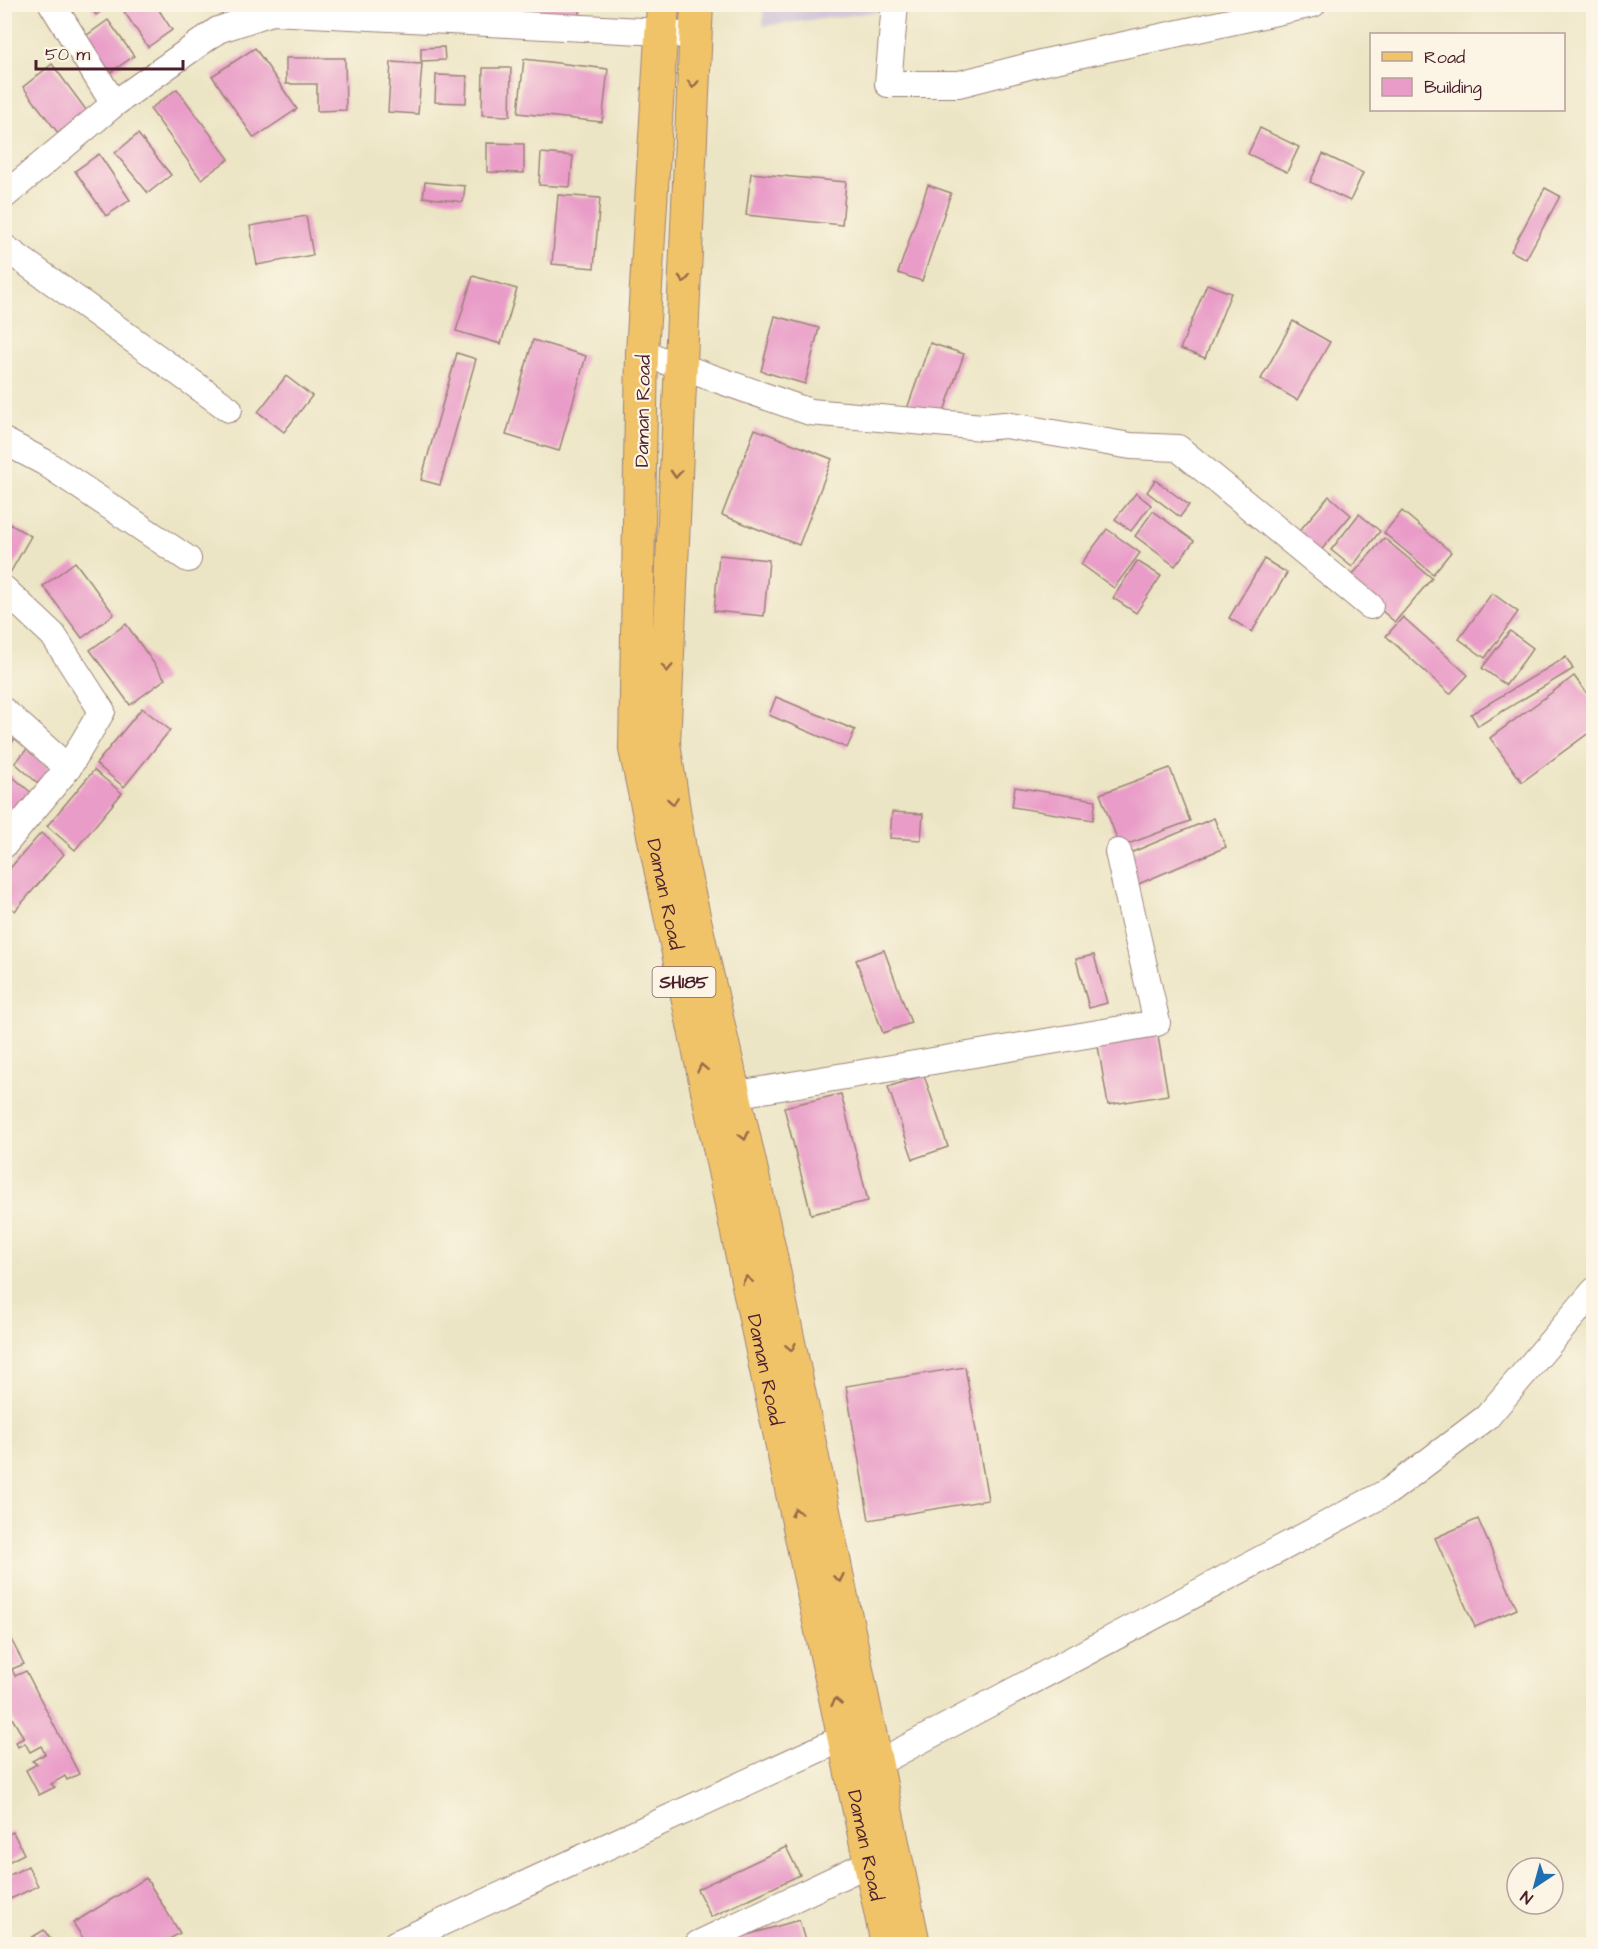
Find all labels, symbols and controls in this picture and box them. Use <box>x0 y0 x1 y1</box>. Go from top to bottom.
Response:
scale bar <box>36 33 183 71</box>
legend <box>1370 33 1565 111</box>
text: 50 m <box>45 42 90 67</box>
text: Road <box>1424 45 1465 70</box>
text: Building <box>1424 75 1482 101</box>
one-way arrow <box>687 79 700 88</box>
one-way arrow <box>678 274 691 283</box>
street label: Daman Road <box>628 354 658 468</box>
one-way arrow <box>669 469 682 478</box>
one-way arrow <box>661 664 673 673</box>
one-way arrow <box>666 797 678 806</box>
street label: Daman Road <box>639 836 690 952</box>
road number: SH185 <box>652 967 716 997</box>
one-way arrow <box>697 1064 710 1074</box>
one-way arrow <box>737 1130 750 1140</box>
one-way arrow <box>741 1275 754 1285</box>
street label: Daman Road <box>740 1312 790 1428</box>
one-way arrow <box>783 1341 796 1351</box>
one-way arrow <box>790 1507 803 1517</box>
one-way arrow <box>832 1573 845 1583</box>
one-way arrow <box>830 1698 843 1708</box>
street label: Daman Road <box>840 1787 891 1904</box>
north arrow <box>1505 1856 1565 1916</box>
text: N <box>1516 1885 1537 1909</box>

